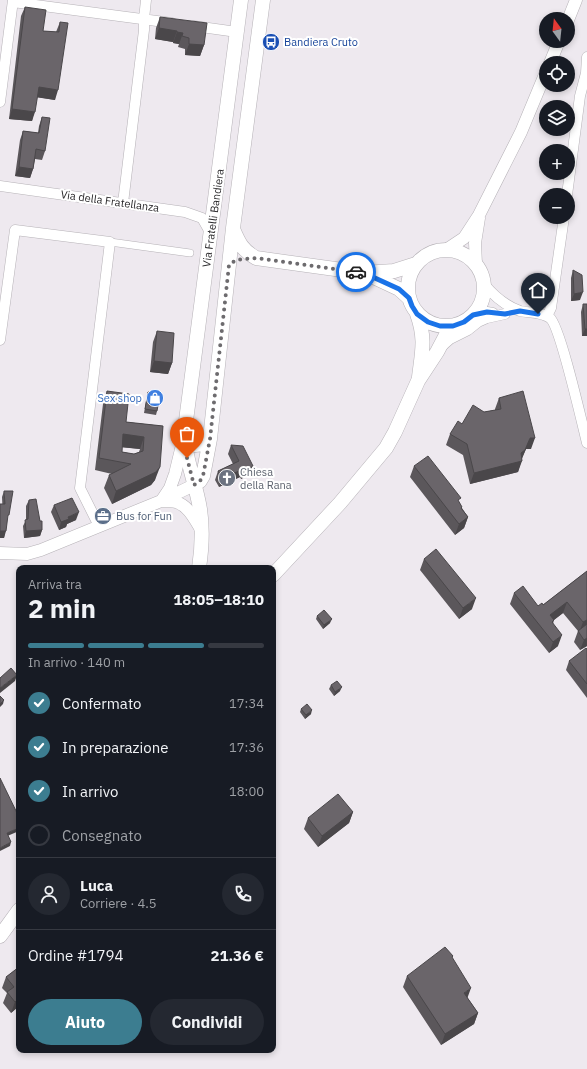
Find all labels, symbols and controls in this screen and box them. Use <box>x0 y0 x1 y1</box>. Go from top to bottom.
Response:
north arrow <box>539 12 575 48</box>
map controls <box>539 12 575 224</box>
bus stop icon: Bandiera Cruto <box>261 32 281 52</box>
place label: Bandiera Cruto <box>284 35 358 49</box>
button: locate <box>539 56 575 92</box>
button: layers <box>539 100 575 136</box>
button: + <box>539 144 575 180</box>
street label: Via Fratelli Bandiera <box>199 168 227 268</box>
street label: Via della Fratellanza <box>60 187 160 215</box>
button: − <box>539 188 575 224</box>
courier <box>336 252 376 292</box>
icon: car <box>345 261 367 283</box>
pin <box>521 273 555 314</box>
icon: home <box>527 279 549 301</box>
shop icon: Sex shop <box>145 388 165 408</box>
place label: Sex shop <box>97 391 142 405</box>
pin <box>170 417 204 458</box>
icon: bag <box>176 423 198 445</box>
place label: Chiesa della Rana <box>240 465 292 492</box>
church icon: Chiesa della Rana <box>217 468 237 488</box>
office icon: Bus for Fun <box>93 506 113 526</box>
place label: Bus for Fun <box>116 509 172 523</box>
text: Arriva tra <box>28 576 82 593</box>
text: 18:05–18:10 <box>173 590 264 609</box>
text: 2 min <box>28 591 96 625</box>
text: In arrivo · 140 m <box>28 654 125 671</box>
icon: check <box>28 692 50 714</box>
text: Confermato <box>62 694 142 713</box>
text: 17:34 <box>229 695 264 712</box>
icon: check <box>28 736 50 758</box>
text: In preparazione <box>62 738 168 757</box>
text: 17:36 <box>229 739 264 756</box>
icon: check <box>28 780 50 802</box>
text: In arrivo <box>62 782 119 801</box>
text: 18:00 <box>229 783 264 800</box>
text: Consegnato <box>62 826 142 845</box>
button: person <box>28 873 70 915</box>
button: phone <box>222 873 264 915</box>
text: Luca <box>80 876 113 895</box>
text: Corriere · 4.5 <box>80 895 157 912</box>
text: Ordine #1794 <box>28 946 123 965</box>
text: 21.36 € <box>210 946 264 965</box>
button: Aiuto <box>28 999 142 1045</box>
button: Condividi <box>150 999 264 1045</box>

